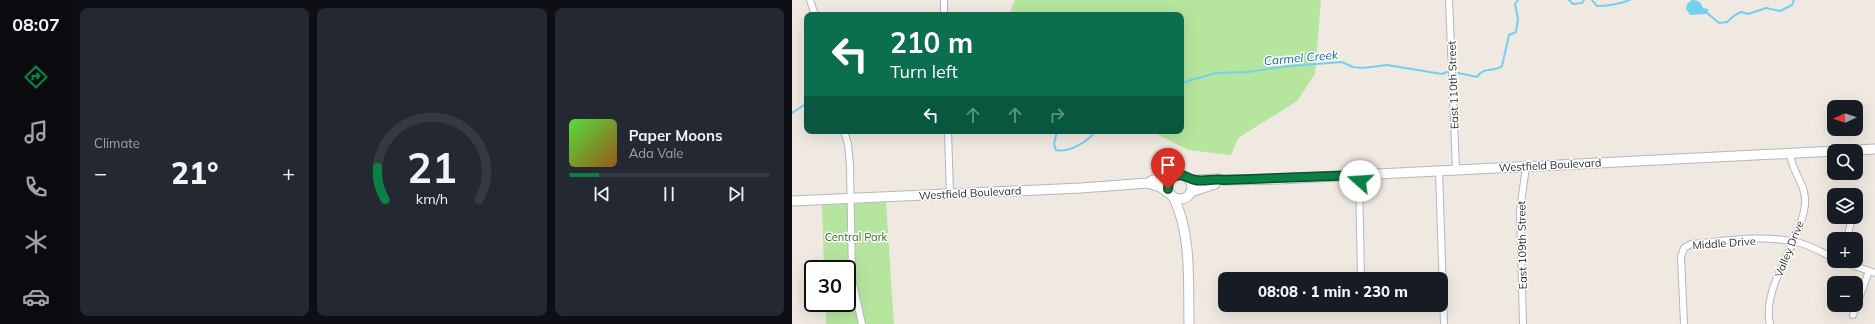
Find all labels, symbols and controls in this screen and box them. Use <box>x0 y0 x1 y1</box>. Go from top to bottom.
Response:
text: 08:07 <box>12 13 60 36</box>
text: 210 m <box>890 25 973 60</box>
icon: left <box>824 28 876 80</box>
street label: East 110th Street <box>1444 40 1462 129</box>
water label: Carmel Creek <box>1263 47 1339 68</box>
text: Turn left <box>890 60 958 83</box>
icon: directions <box>22 63 50 91</box>
north arrow <box>1827 100 1863 136</box>
map controls <box>1827 100 1863 312</box>
icon: left <box>920 104 942 126</box>
icon: ahead <box>962 104 984 126</box>
icon: ahead <box>1004 104 1026 126</box>
icon: right <box>1046 104 1068 126</box>
icon: music <box>22 118 50 146</box>
text: Paper Moons <box>629 126 723 145</box>
text: Climate <box>94 135 140 151</box>
text: 21 <box>407 141 457 193</box>
button: search <box>1827 144 1863 180</box>
text: Ada Vale <box>629 145 683 161</box>
pin <box>1151 148 1185 189</box>
text: 21° <box>171 154 218 192</box>
icon: arrive <box>1157 154 1179 176</box>
street label: Westfield Boulevard <box>1498 155 1602 175</box>
text: − <box>94 159 107 187</box>
text: + <box>282 159 295 187</box>
position arrow <box>1339 160 1381 202</box>
icon: phone <box>22 173 50 201</box>
icon: previous <box>591 183 613 205</box>
icon: pause <box>658 183 680 205</box>
icon: next <box>725 183 747 205</box>
street label: Westfield Boulevard <box>918 183 1022 203</box>
button: layers <box>1827 188 1863 224</box>
text: km/h <box>416 190 448 208</box>
street label: East 109th Street <box>1514 200 1530 289</box>
street label: Valley Drive <box>1771 219 1807 279</box>
icon: climate <box>22 228 50 256</box>
park label: Central Park <box>825 230 888 244</box>
button: + <box>1827 232 1863 268</box>
street label: Middle Drive <box>1692 234 1756 252</box>
speed limit sign: 30 <box>804 260 856 312</box>
button: − <box>1827 276 1863 312</box>
text: 08:08 · 1 min · 230 m <box>1258 282 1408 301</box>
icon: car <box>22 283 50 311</box>

